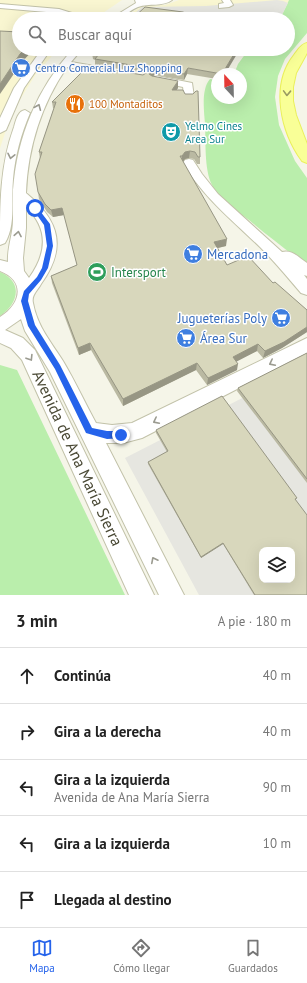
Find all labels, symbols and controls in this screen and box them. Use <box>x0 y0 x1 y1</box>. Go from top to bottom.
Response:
search box <box>12 12 295 56</box>
icon: search <box>26 23 48 45</box>
text: Buscar aquí <box>58 25 132 44</box>
supermarket icon: Centro Comercial Luz Shopping <box>10 57 32 79</box>
place label: Centro Comercial Luz Shopping <box>35 61 182 75</box>
north arrow <box>211 68 247 104</box>
one-way arrow <box>283 90 291 96</box>
restaurant icon: 100 Montaditos <box>64 93 86 115</box>
place label: 100 Montaditos <box>89 97 163 111</box>
one-way arrow <box>34 103 42 110</box>
place label: Yelmo Cines Area Sur <box>185 119 243 146</box>
theatre icon: Yelmo Cines Area Sur <box>160 121 182 143</box>
one-way arrow <box>7 153 15 159</box>
route start <box>26 199 44 217</box>
one-way arrow <box>13 231 22 237</box>
supermarket icon: Mercadona <box>182 243 204 265</box>
place label: Mercadona <box>207 246 268 263</box>
sports icon: Intersport <box>86 261 108 283</box>
place label: Intersport <box>111 264 166 281</box>
supermarket icon: Jugueterías Poly <box>270 307 292 329</box>
place label: Jugueterías Poly <box>177 310 267 327</box>
supermarket icon: Área Sur <box>175 327 197 349</box>
place label: Área Sur <box>200 330 247 347</box>
one-way arrow <box>26 354 33 361</box>
one-way arrow <box>269 358 276 366</box>
street label: Avenida de Ana María Sierra <box>28 367 128 549</box>
one-way arrow <box>153 417 160 424</box>
route end <box>112 426 130 444</box>
map controls <box>259 547 295 583</box>
button: layers <box>259 547 295 583</box>
one-way arrow <box>151 557 159 564</box>
text: 3 min <box>16 610 57 632</box>
text: A pie · 180 m <box>218 613 291 630</box>
icon: ahead <box>16 665 38 687</box>
text: Continúa <box>54 666 111 685</box>
text: 40 m <box>263 667 291 684</box>
icon: right <box>16 721 38 743</box>
text: Gira a la derecha <box>54 722 161 741</box>
text: 40 m <box>263 723 291 740</box>
text: Gira a la izquierda <box>54 770 170 789</box>
icon: left <box>16 777 38 799</box>
text: 90 m <box>263 779 291 796</box>
text: Avenida de Ana María Sierra <box>54 789 210 806</box>
icon: left <box>16 833 38 855</box>
text: Gira a la izquierda <box>54 834 170 853</box>
text: 10 m <box>263 835 291 852</box>
icon: arrive <box>16 889 38 911</box>
text: Llegada al destino <box>54 890 172 909</box>
tab: Mapa <box>29 937 55 975</box>
tab: Cómo llegar <box>113 937 170 975</box>
tab: Guardados <box>228 937 278 975</box>

